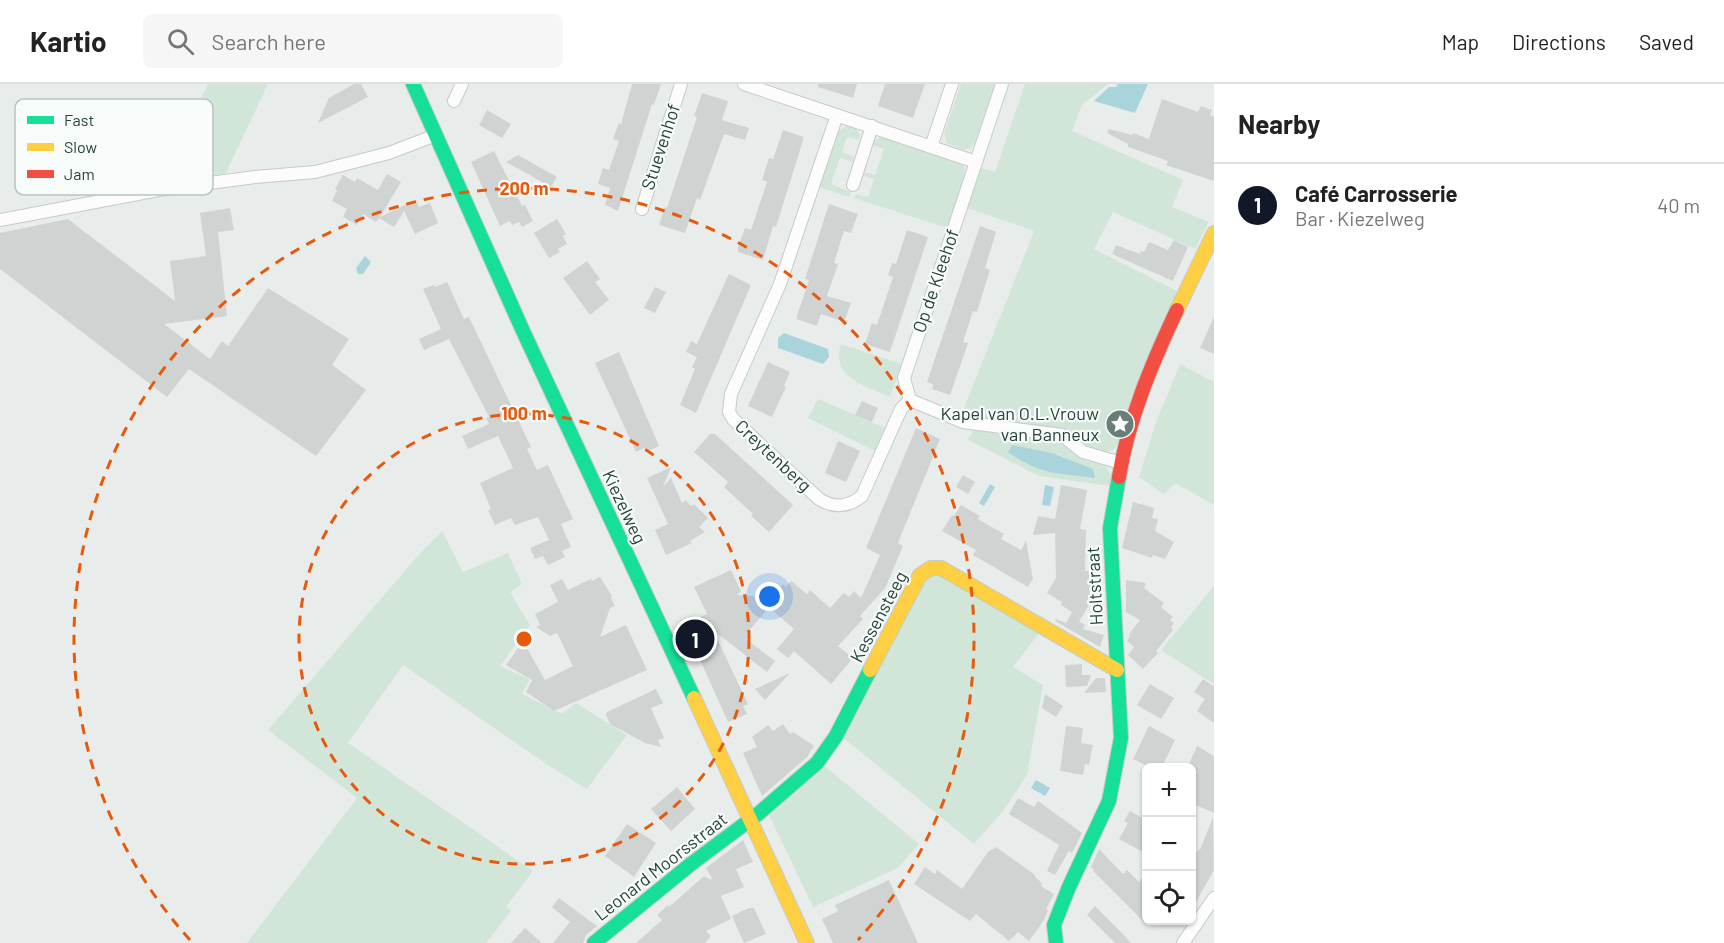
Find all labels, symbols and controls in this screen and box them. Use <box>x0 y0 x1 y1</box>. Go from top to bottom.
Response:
search box <box>143 14 563 68</box>
text: Kartio <box>30 24 107 58</box>
icon: search <box>164 25 197 58</box>
text: Search here <box>212 28 326 54</box>
text: Map <box>1442 29 1479 54</box>
text: Directions <box>1512 29 1606 54</box>
text: Saved <box>1639 29 1694 54</box>
legend <box>15 99 213 195</box>
street label: Stuevenhof <box>636 101 684 193</box>
text: Nearby <box>1238 108 1320 139</box>
text: Fast <box>64 110 94 129</box>
text: Slow <box>64 137 97 156</box>
text: Jam <box>64 164 95 183</box>
text: 200 m <box>499 177 549 199</box>
text: Café Carrosserie <box>1295 180 1458 206</box>
text: 1 <box>1254 193 1261 217</box>
text: 40 m <box>1657 193 1700 217</box>
text: Bar · Kiezelweg <box>1295 206 1425 230</box>
street label: Op de Kleehof <box>907 226 963 335</box>
text: 100 m <box>501 402 547 424</box>
place label: Kapel van O.L.Vrouw van Banneux <box>940 402 1099 445</box>
place icon: Kapel van O.L.Vrouw van Banneux <box>1104 408 1136 440</box>
street label: Creytenberg <box>731 415 816 496</box>
street label: Kiezelweg <box>598 466 652 547</box>
street label: Holtstraat <box>1081 546 1107 626</box>
street label: Kessensteeg <box>845 567 911 666</box>
your location <box>755 582 784 611</box>
pin: 1 <box>676 616 714 662</box>
centre of rings <box>514 629 534 649</box>
map controls <box>1142 763 1196 925</box>
button: + <box>1142 763 1196 817</box>
street label: Leonard Moorsstraat <box>590 808 731 925</box>
button: − <box>1142 817 1196 871</box>
button: locate <box>1142 871 1196 925</box>

